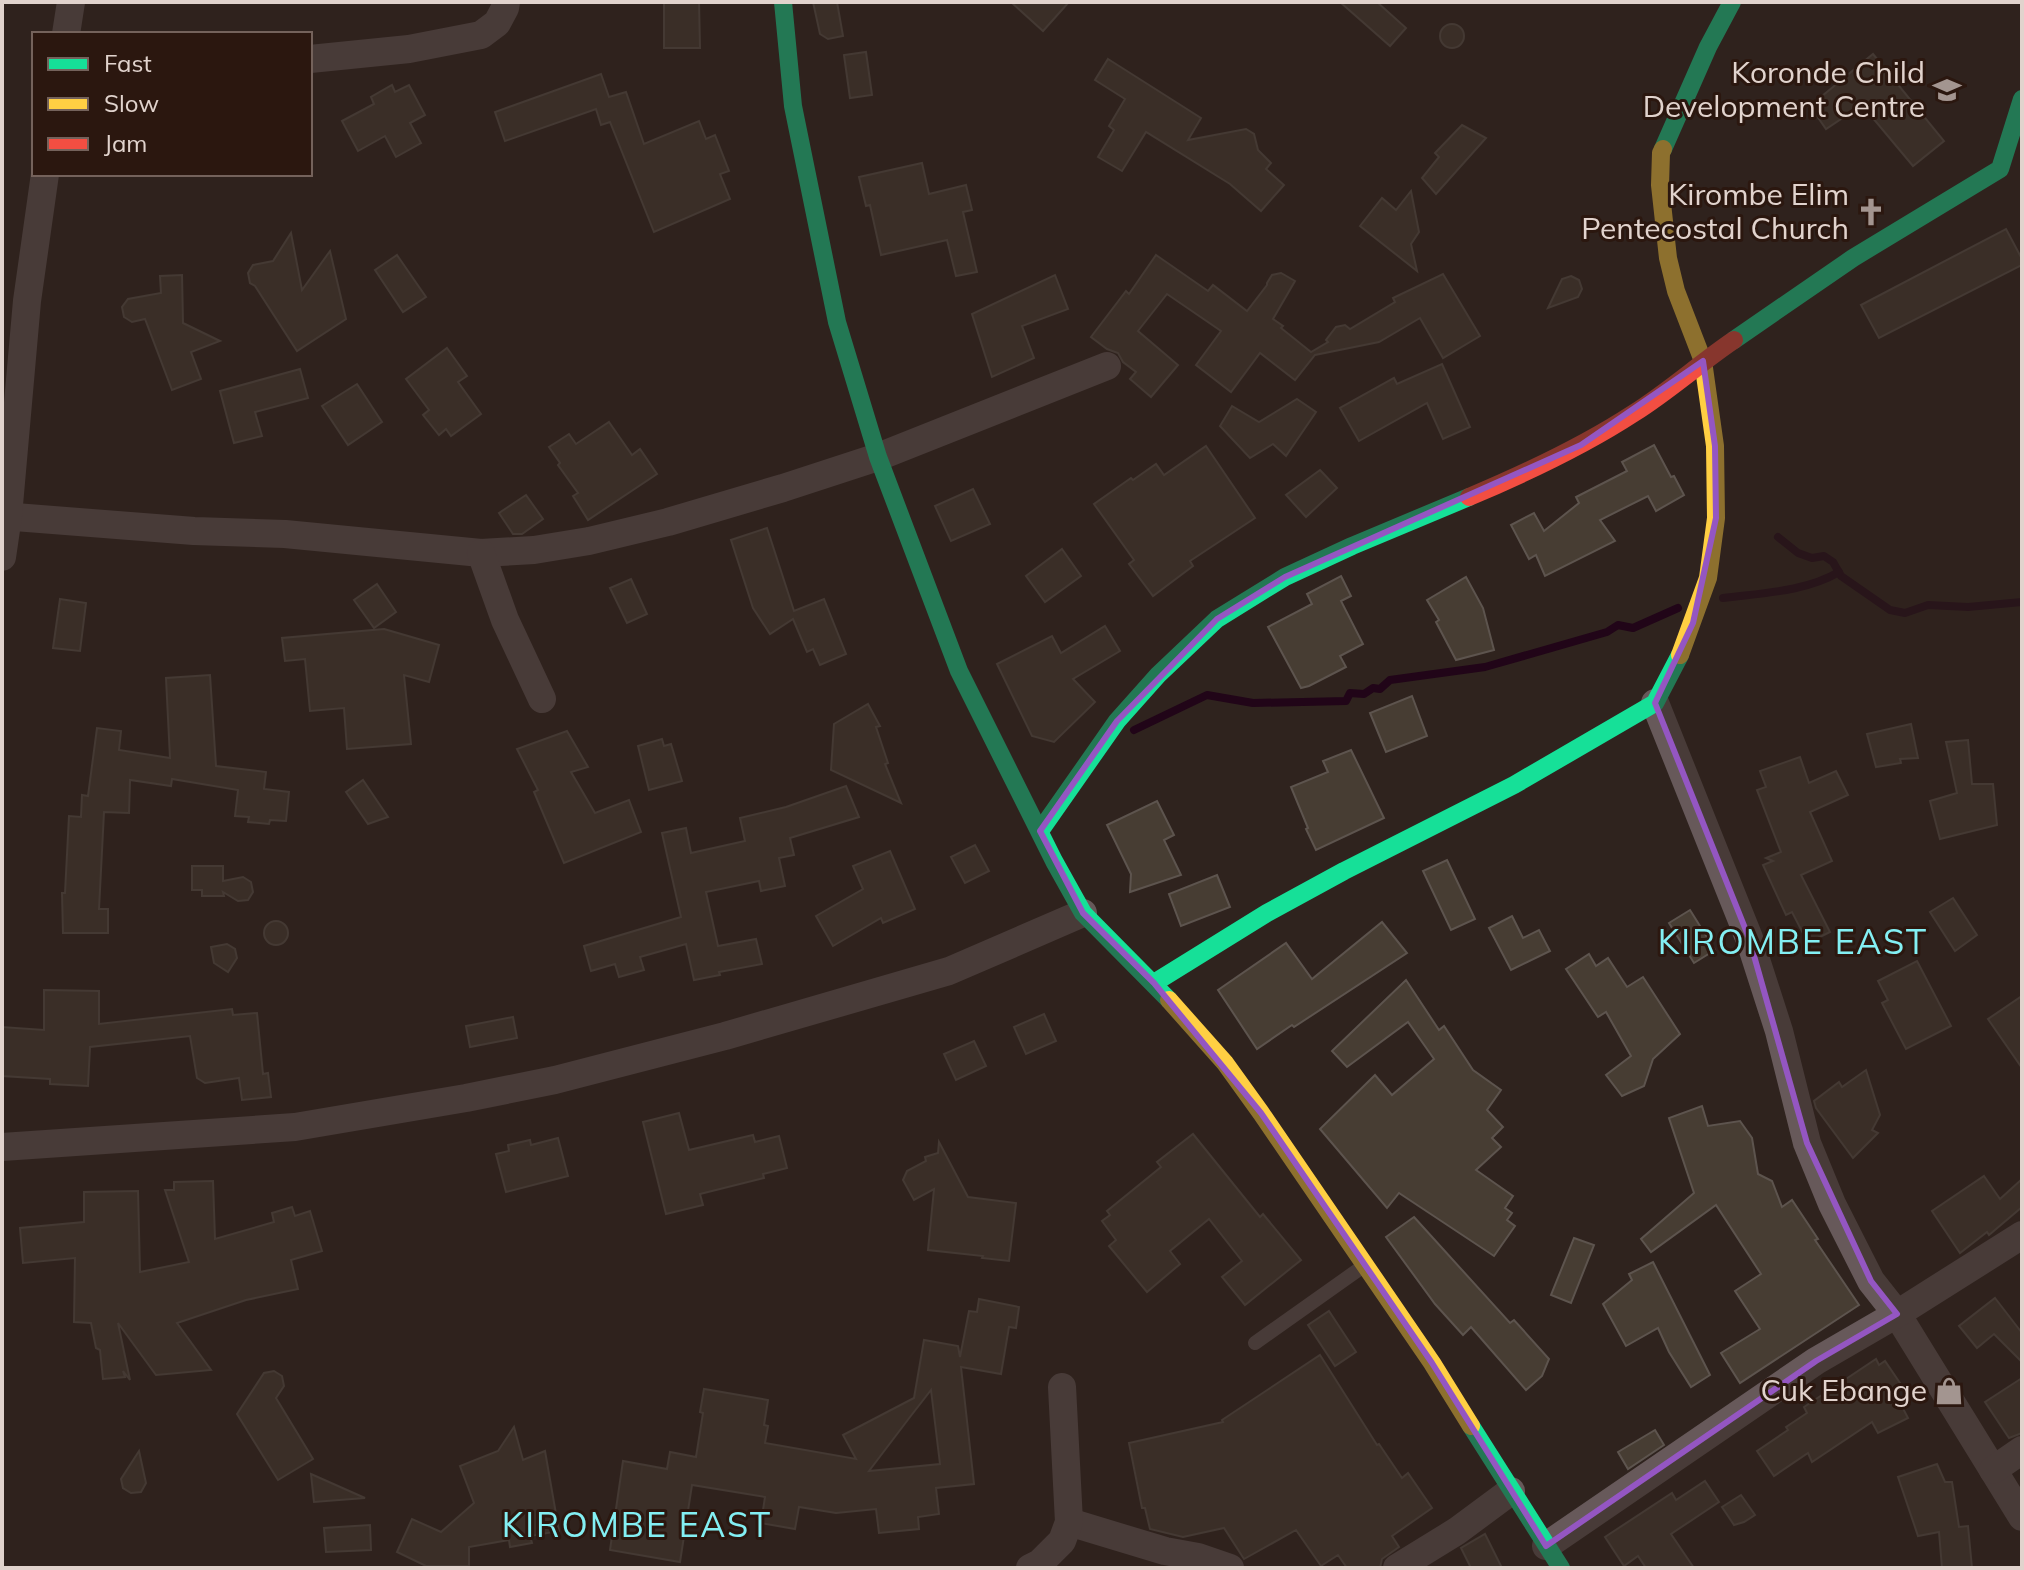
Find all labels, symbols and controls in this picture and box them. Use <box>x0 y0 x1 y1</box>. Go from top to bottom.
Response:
legend <box>32 32 312 176</box>
text: Fast <box>104 48 152 78</box>
place label: Koronde Child Development Centre <box>1643 53 1925 125</box>
school or university icon: Koronde Child Development Centre <box>1932 75 1962 105</box>
text: Slow <box>104 88 159 118</box>
text: Jam <box>104 128 147 158</box>
place label: Kirombe Elim Pentecostal Church <box>1581 175 1849 247</box>
church icon: Kirombe Elim Pentecostal Church <box>1856 197 1886 227</box>
district label: KIROMBE EAST <box>1658 920 1928 963</box>
place label: Cuk Ebange <box>1761 1371 1927 1409</box>
shop icon: Cuk Ebange <box>1934 1376 1964 1406</box>
district label: KIROMBE EAST <box>502 1503 772 1546</box>

